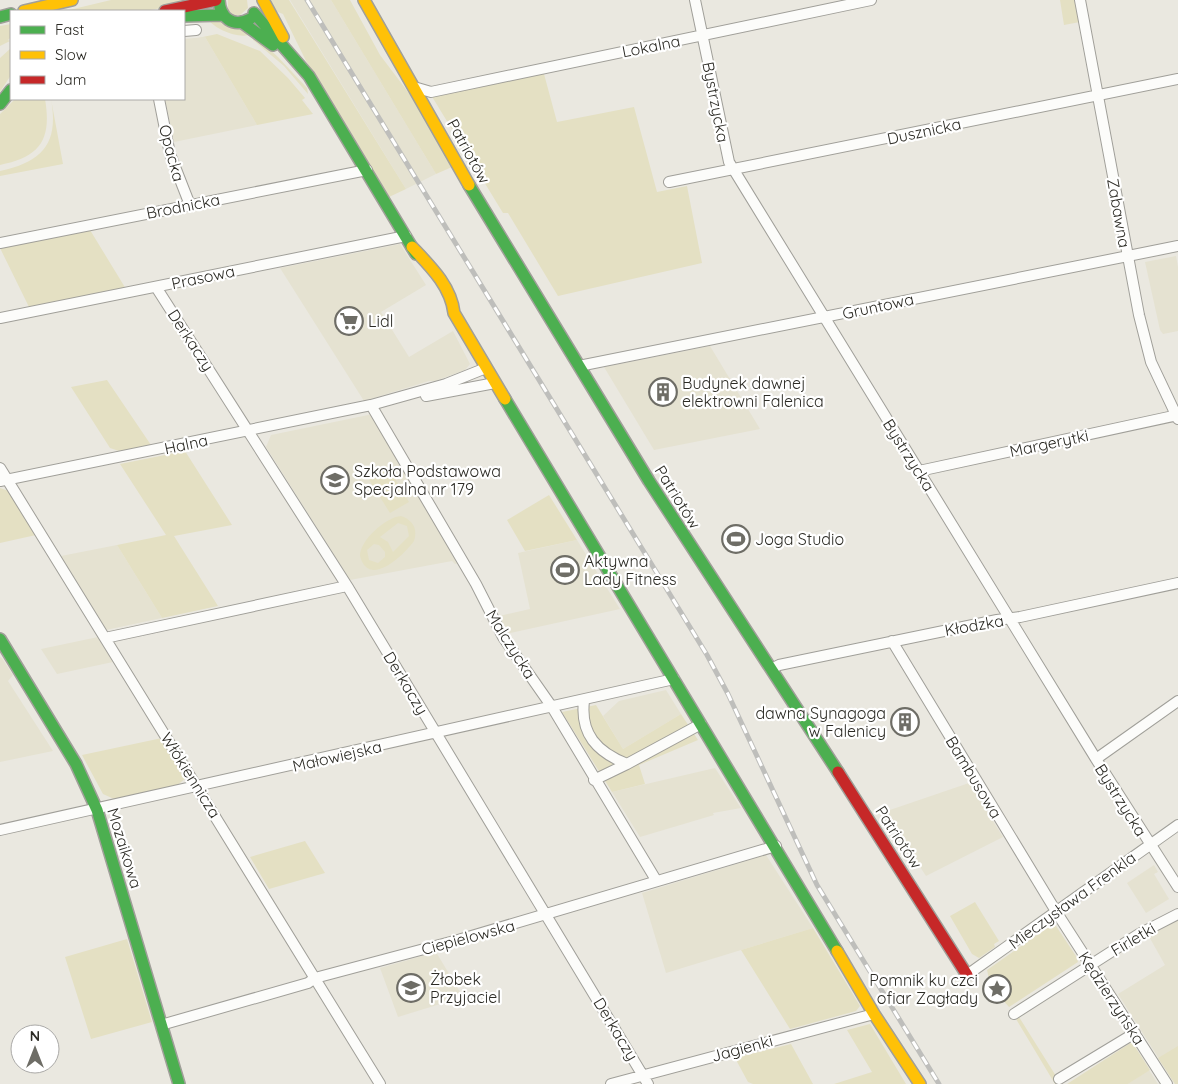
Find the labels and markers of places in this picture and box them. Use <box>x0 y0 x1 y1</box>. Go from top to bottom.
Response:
supermarket icon: Lidl <box>334 306 364 336</box>
place label: Lidl <box>368 311 393 331</box>
place label: Budynek dawnej elektrowni Falenica <box>682 373 824 411</box>
building icon: Budynek dawnej elektrowni Falenica <box>648 377 678 407</box>
place label: Szkoła Podstawowa Specjalna nr 179 <box>354 461 501 499</box>
school or university icon: Szkoła Podstawowa Specjalna nr 179 <box>320 465 350 495</box>
sports icon: Joga Studio <box>721 524 751 554</box>
place label: Joga Studio <box>755 529 844 549</box>
place label: Aktywna Lady Fitness <box>584 551 677 589</box>
sports icon: Aktywna Lady Fitness <box>550 555 580 585</box>
place label: dawna Synagoga w Falenicy <box>755 703 886 741</box>
building icon: dawna Synagoga w Falenicy <box>890 707 920 737</box>
place label: Żłobek Przyjaciel <box>430 969 501 1007</box>
place label: Pomnik ku czci ofiar Zagłady <box>869 970 978 1008</box>
school or university icon: Żłobek Przyjaciel <box>396 973 426 1003</box>
place icon: Pomnik ku czci ofiar Zagłady <box>982 974 1012 1004</box>

